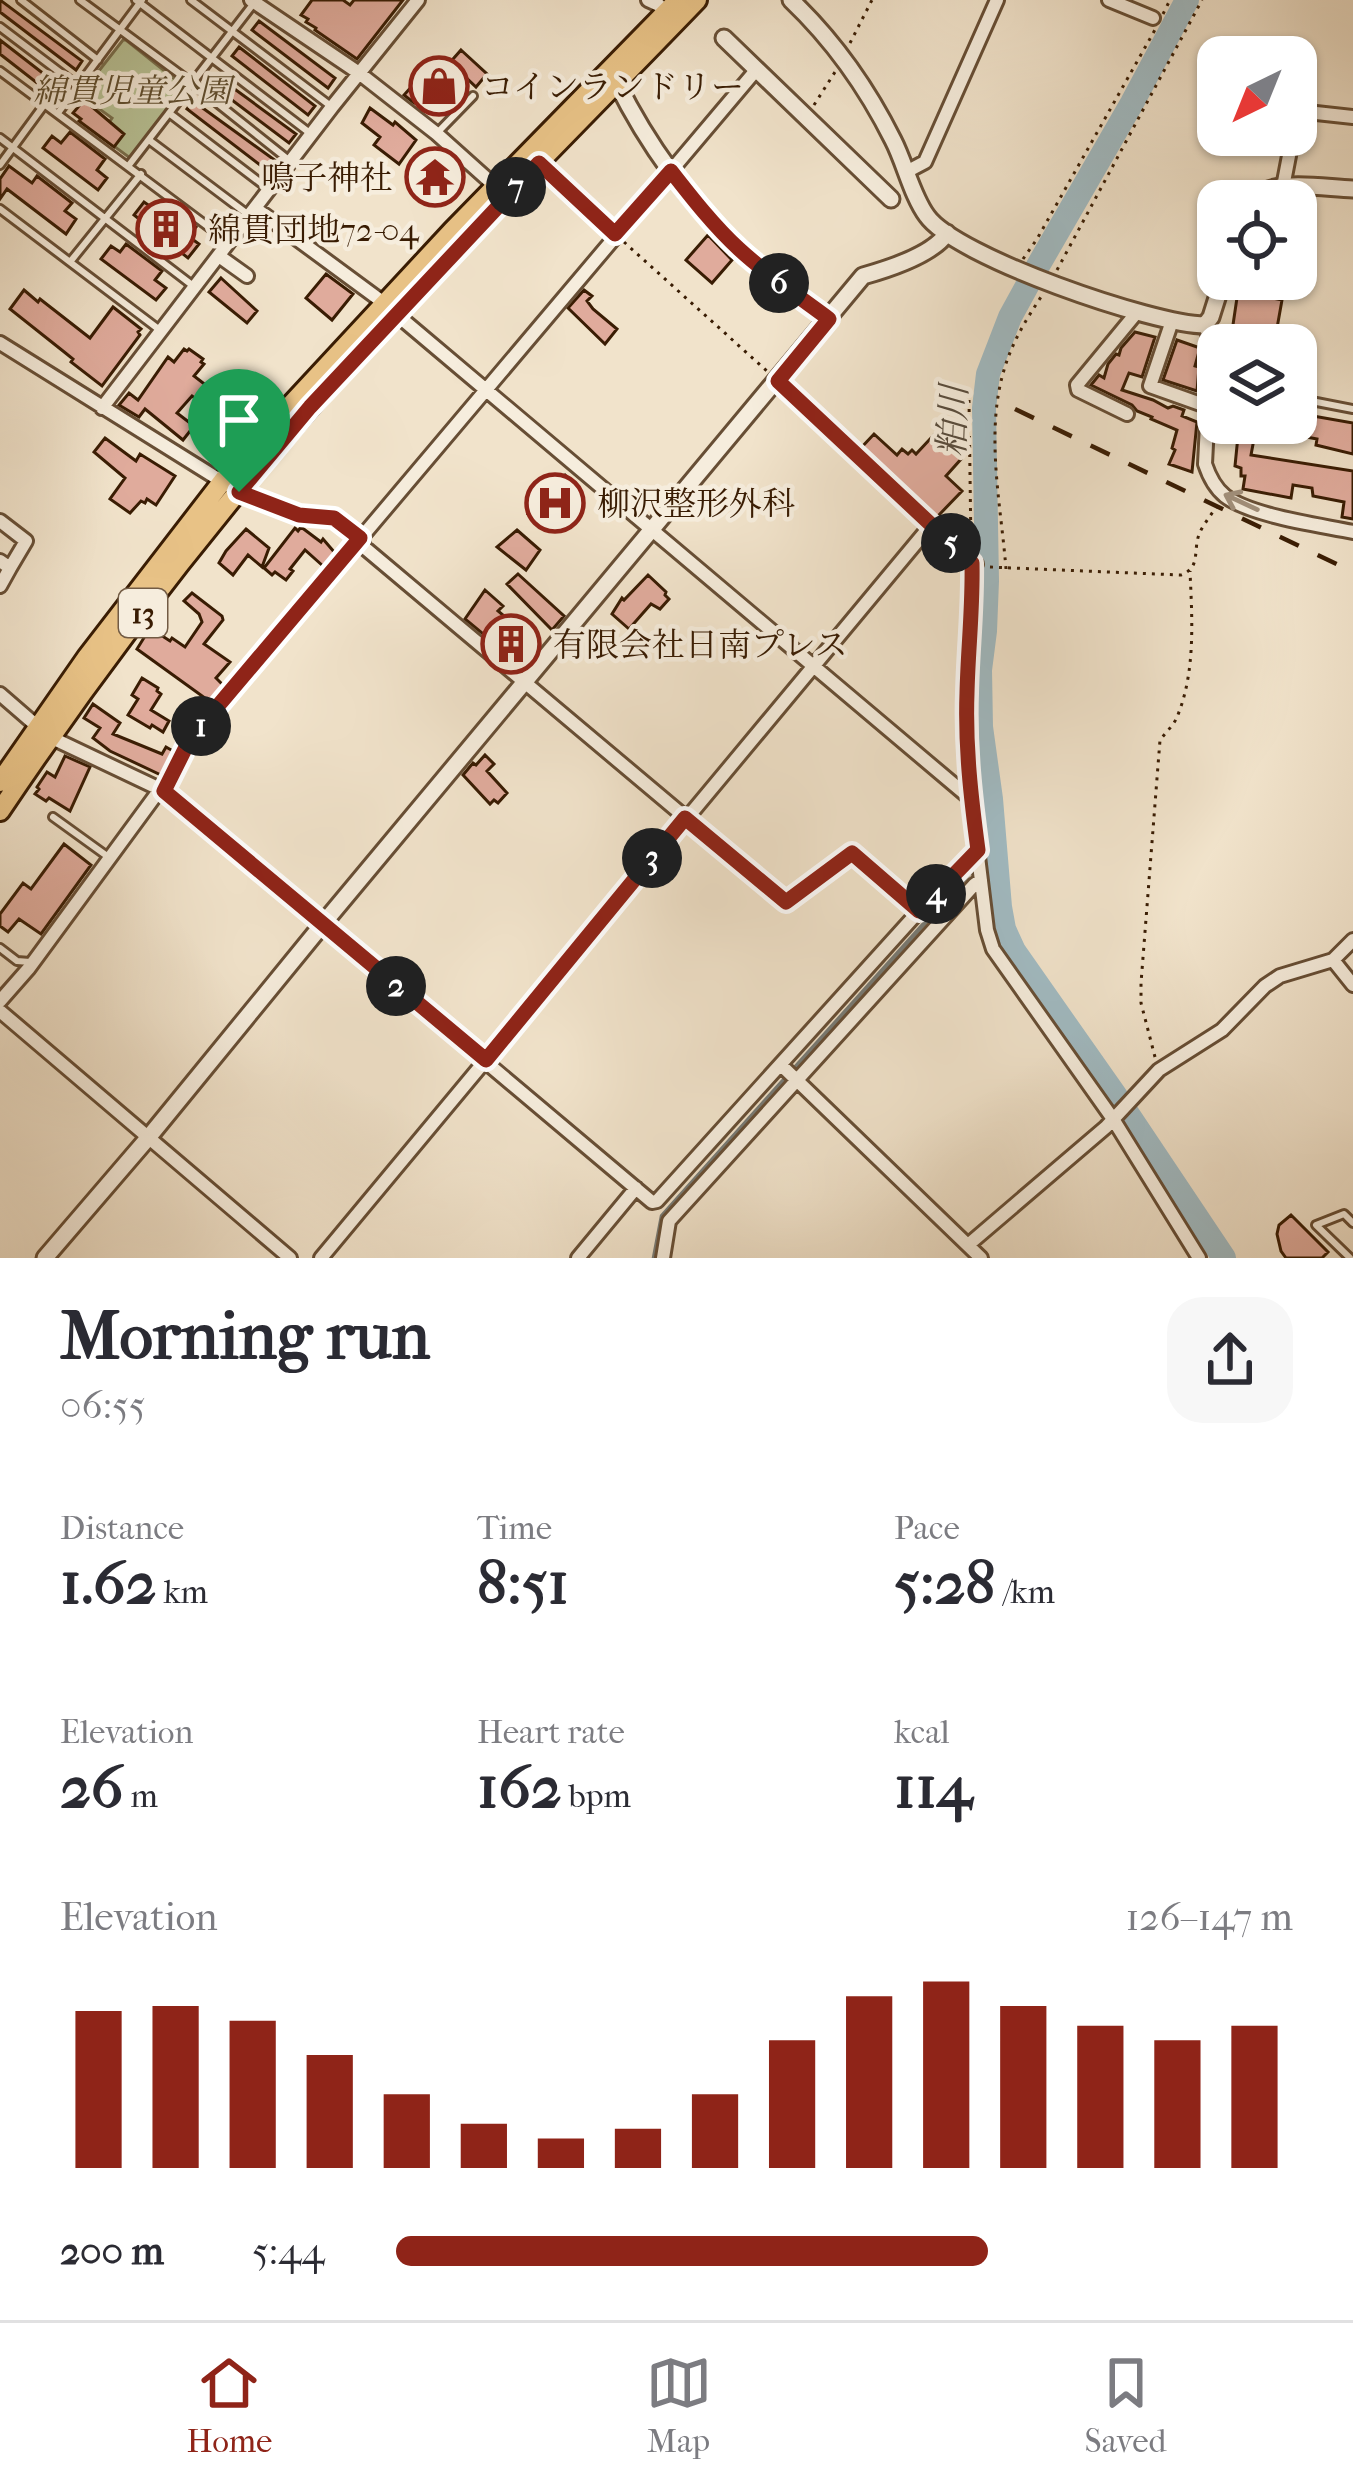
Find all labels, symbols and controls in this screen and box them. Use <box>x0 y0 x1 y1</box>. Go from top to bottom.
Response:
north arrow <box>1197 36 1317 156</box>
map controls <box>1197 36 1317 444</box>
shop icon: コインランドリー <box>408 55 470 117</box>
place label: コインランドリー <box>481 68 744 107</box>
park label: 綿貫児童公園 <box>33 72 236 111</box>
temple icon: 鳴子神社 <box>404 146 466 208</box>
pin: 7 <box>486 157 546 217</box>
place label: 鳴子神社 <box>261 159 393 198</box>
text: 7 <box>508 167 524 206</box>
button: locate <box>1197 180 1317 300</box>
building icon: 綿貫団地72-04 <box>135 198 197 260</box>
place label: 綿貫団地72-04 <box>208 211 420 250</box>
pin: 6 <box>749 253 809 313</box>
text: 6 <box>770 263 788 302</box>
button: layers <box>1197 324 1317 444</box>
pin <box>188 369 290 492</box>
water label: 粕川 <box>931 380 975 458</box>
icon: arrive <box>206 387 272 453</box>
hospital icon: 柳沢整形外科 <box>524 472 586 534</box>
place label: 柳沢整形外科 <box>597 485 795 524</box>
one-way arrow <box>1223 489 1259 511</box>
pin: 5 <box>921 513 981 573</box>
text: 5 <box>944 523 958 562</box>
road number: 13 <box>119 589 167 637</box>
building icon: 有限会社日南プレス <box>480 613 542 675</box>
place label: 有限会社日南プレス <box>553 626 848 665</box>
pin: 1 <box>171 696 231 756</box>
text: 1 <box>195 706 207 745</box>
pin: 3 <box>622 828 682 888</box>
text: 3 <box>645 838 659 877</box>
pin: 4 <box>906 864 966 924</box>
text: 4 <box>926 874 946 913</box>
pin: 2 <box>366 956 426 1016</box>
text: 2 <box>388 966 404 1005</box>
button: share <box>1167 1297 1293 1423</box>
text: Morning run <box>60 1298 430 1375</box>
text: 06:55 <box>60 1382 146 1428</box>
text: Distance <box>60 1509 184 1548</box>
text: Time <box>477 1509 552 1548</box>
text: Pace <box>894 1509 960 1548</box>
text: 1.62 <box>60 1548 156 1619</box>
text: 8:51 <box>477 1548 569 1619</box>
text: 5:28 <box>894 1548 995 1619</box>
text: km <box>156 1573 208 1612</box>
text: /km <box>995 1573 1055 1612</box>
text: Elevation <box>60 1713 193 1752</box>
text: Heart rate <box>477 1713 625 1752</box>
text: kcal <box>894 1713 950 1752</box>
text: 26 <box>60 1752 123 1823</box>
text: 162 <box>477 1752 562 1823</box>
text: 114 <box>894 1752 972 1823</box>
text: m <box>123 1777 158 1816</box>
text: bpm <box>562 1777 631 1816</box>
text: Elevation <box>60 1894 218 1940</box>
text: 126–147 m <box>1125 1894 1293 1940</box>
text: 200 m <box>60 2228 164 2274</box>
text: 5:44 <box>252 2228 325 2274</box>
tab: Home <box>187 2350 272 2461</box>
tab: Map <box>646 2350 712 2461</box>
tab: Saved <box>1085 2350 1166 2461</box>

